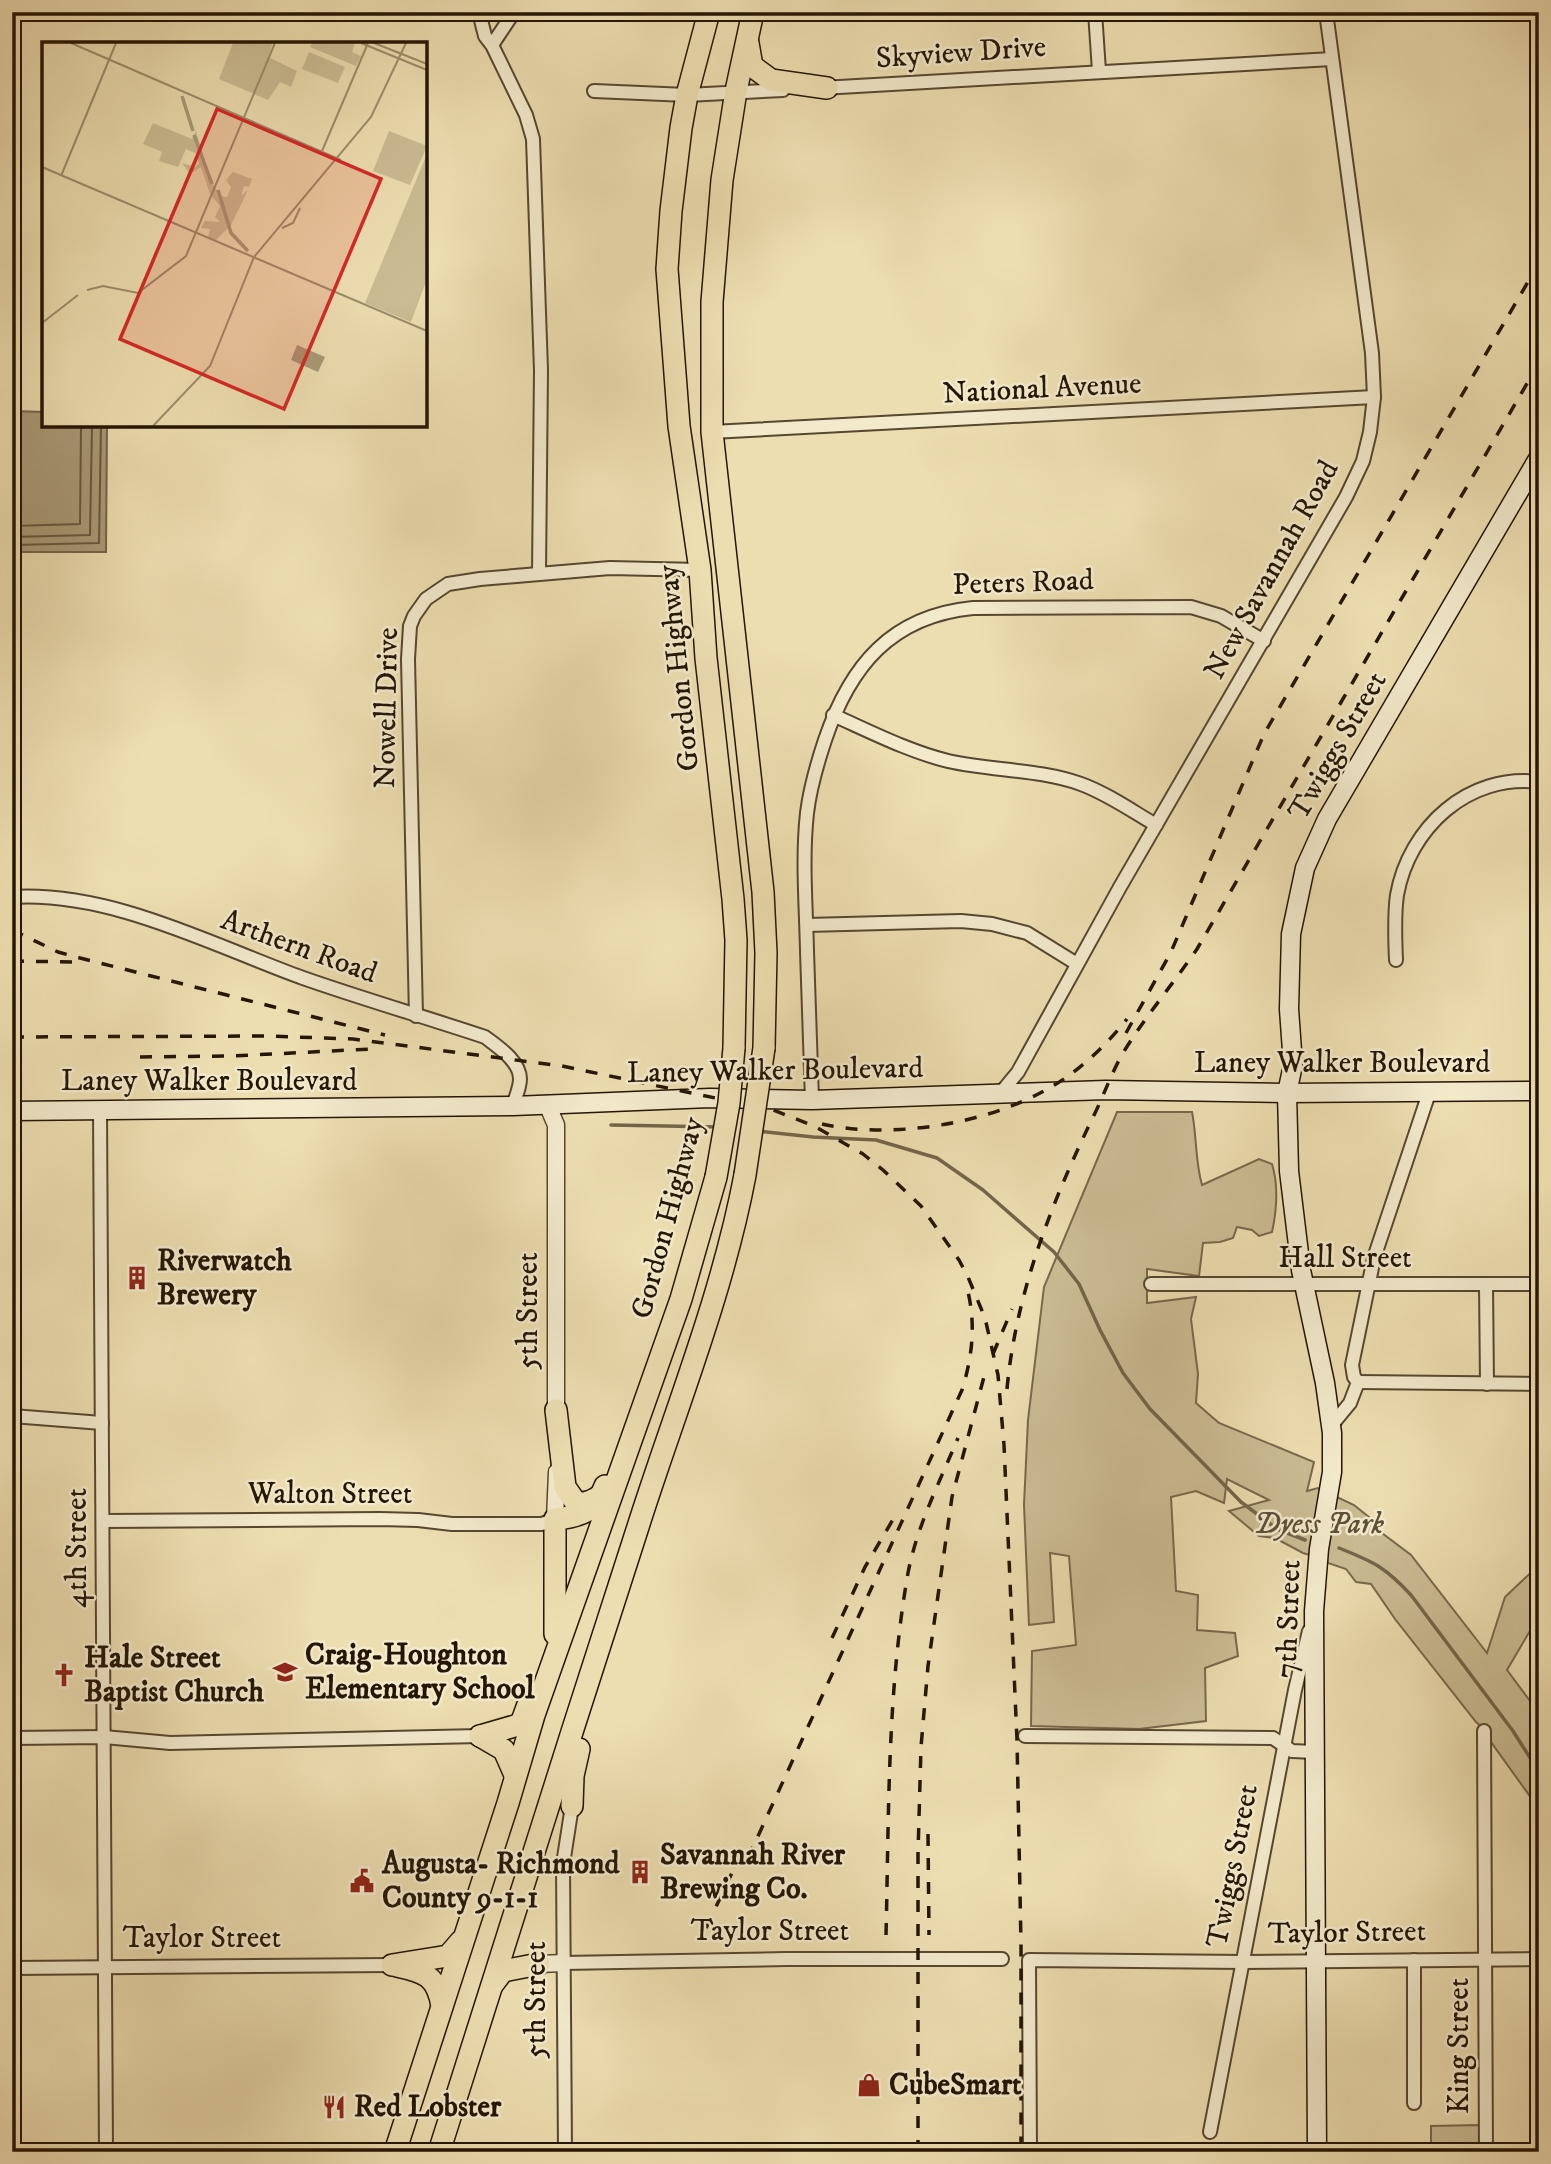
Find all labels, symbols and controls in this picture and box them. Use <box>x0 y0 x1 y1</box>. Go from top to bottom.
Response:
street label: Skyview Drive <box>875 29 1047 77</box>
inset map <box>42 42 427 427</box>
street label: National Avenue <box>942 365 1142 413</box>
street label: New Savannah Road <box>1196 454 1348 686</box>
street label: Gordon Highway <box>650 562 708 773</box>
street label: Peters Road <box>952 562 1094 604</box>
street label: Nowell Drive <box>367 627 407 789</box>
street label: Twiggs Street <box>1281 665 1395 827</box>
street label: Arthern Road <box>216 902 382 992</box>
street label: Laney Walker Boulevard <box>1194 1045 1490 1082</box>
street label: Laney Walker Boulevard <box>626 1050 924 1092</box>
street label: Laney Walker Boulevard <box>61 1063 357 1100</box>
street label: Gordon Highway <box>623 1112 713 1323</box>
street label: Hall Street <box>1278 1240 1412 1277</box>
place label: Riverwatch Brewery <box>157 1243 292 1314</box>
street label: 5th Street <box>510 1252 547 1370</box>
building icon: Riverwatch Brewery <box>123 1264 151 1292</box>
street label: Walton Street <box>247 1476 412 1513</box>
street label: 4th Street <box>59 1488 96 1608</box>
park label: Dyess Park <box>1254 1506 1385 1543</box>
street label: 7th Street <box>1268 1559 1310 1679</box>
place label: Craig-Houghton Elementary School <box>305 1637 535 1708</box>
place label: Hale Street Baptist Church <box>84 1640 264 1711</box>
school or university icon: Craig-Houghton Elementary School <box>271 1658 299 1686</box>
church icon: Hale Street Baptist Church <box>50 1661 78 1689</box>
street label: Twiggs Street <box>1199 1781 1267 1951</box>
place label: Savannah River Brewing Co. <box>660 1837 846 1908</box>
place label: Augusta- Richmond County 9-1-1 <box>381 1846 621 1917</box>
building icon: Savannah River Brewing Co. <box>626 1858 654 1886</box>
public building icon: Augusta- Richmond County 9-1-1 <box>348 1867 376 1895</box>
street label: Taylor Street <box>691 1913 849 1950</box>
street label: Taylor Street <box>1268 1913 1426 1953</box>
street label: Taylor Street <box>123 1920 281 1957</box>
street label: 5th Street <box>518 1941 555 2059</box>
street label: King Street <box>1441 1978 1478 2114</box>
place label: CubeSmart <box>889 2067 1022 2104</box>
shop icon: CubeSmart <box>855 2071 883 2099</box>
place label: Red Lobster <box>354 2089 502 2126</box>
restaurant icon: Red Lobster <box>320 2093 348 2121</box>

